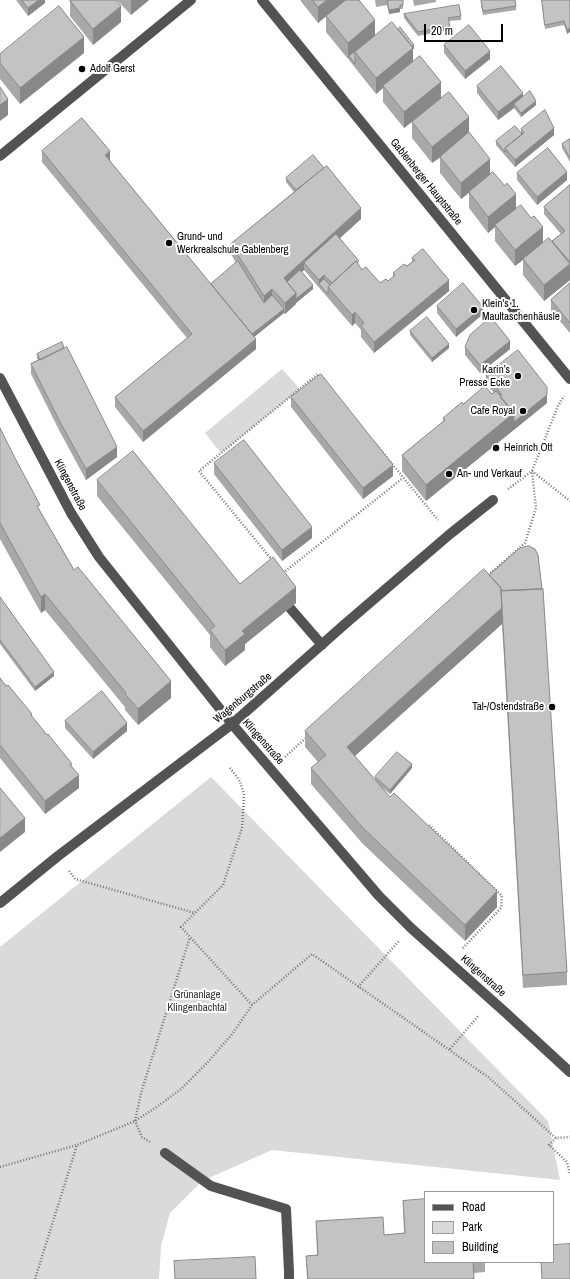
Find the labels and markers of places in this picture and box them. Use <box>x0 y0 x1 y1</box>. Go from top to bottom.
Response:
place label: Adolf Gerst <box>90 62 135 76</box>
marker: Adolf Gerst <box>77 64 87 74</box>
place label: Grund- und Werkrealschule Gablenberg <box>177 230 289 256</box>
marker: Grund- und Werkrealschule Gablenberg <box>164 238 174 248</box>
place label: Klein's 1. Maultaschenhäusle <box>482 297 560 323</box>
marker: Klein's 1. Maultaschenhäusle <box>469 305 479 315</box>
place label: Karin’s Presse Ecke <box>459 363 510 389</box>
marker: Karin’s Presse Ecke <box>513 371 523 381</box>
place label: Cafe Royal <box>470 404 515 418</box>
marker: Cafe Royal <box>518 406 528 416</box>
place label: Heinrich Ott <box>504 441 553 455</box>
marker: Heinrich Ott <box>491 443 501 453</box>
place label: An- und Verkauf <box>457 467 522 481</box>
marker: An- und Verkauf <box>444 469 454 479</box>
place label: Tal-/Ostendstraße <box>472 700 544 714</box>
marker: Tal-/Ostendstraße <box>547 702 557 712</box>

